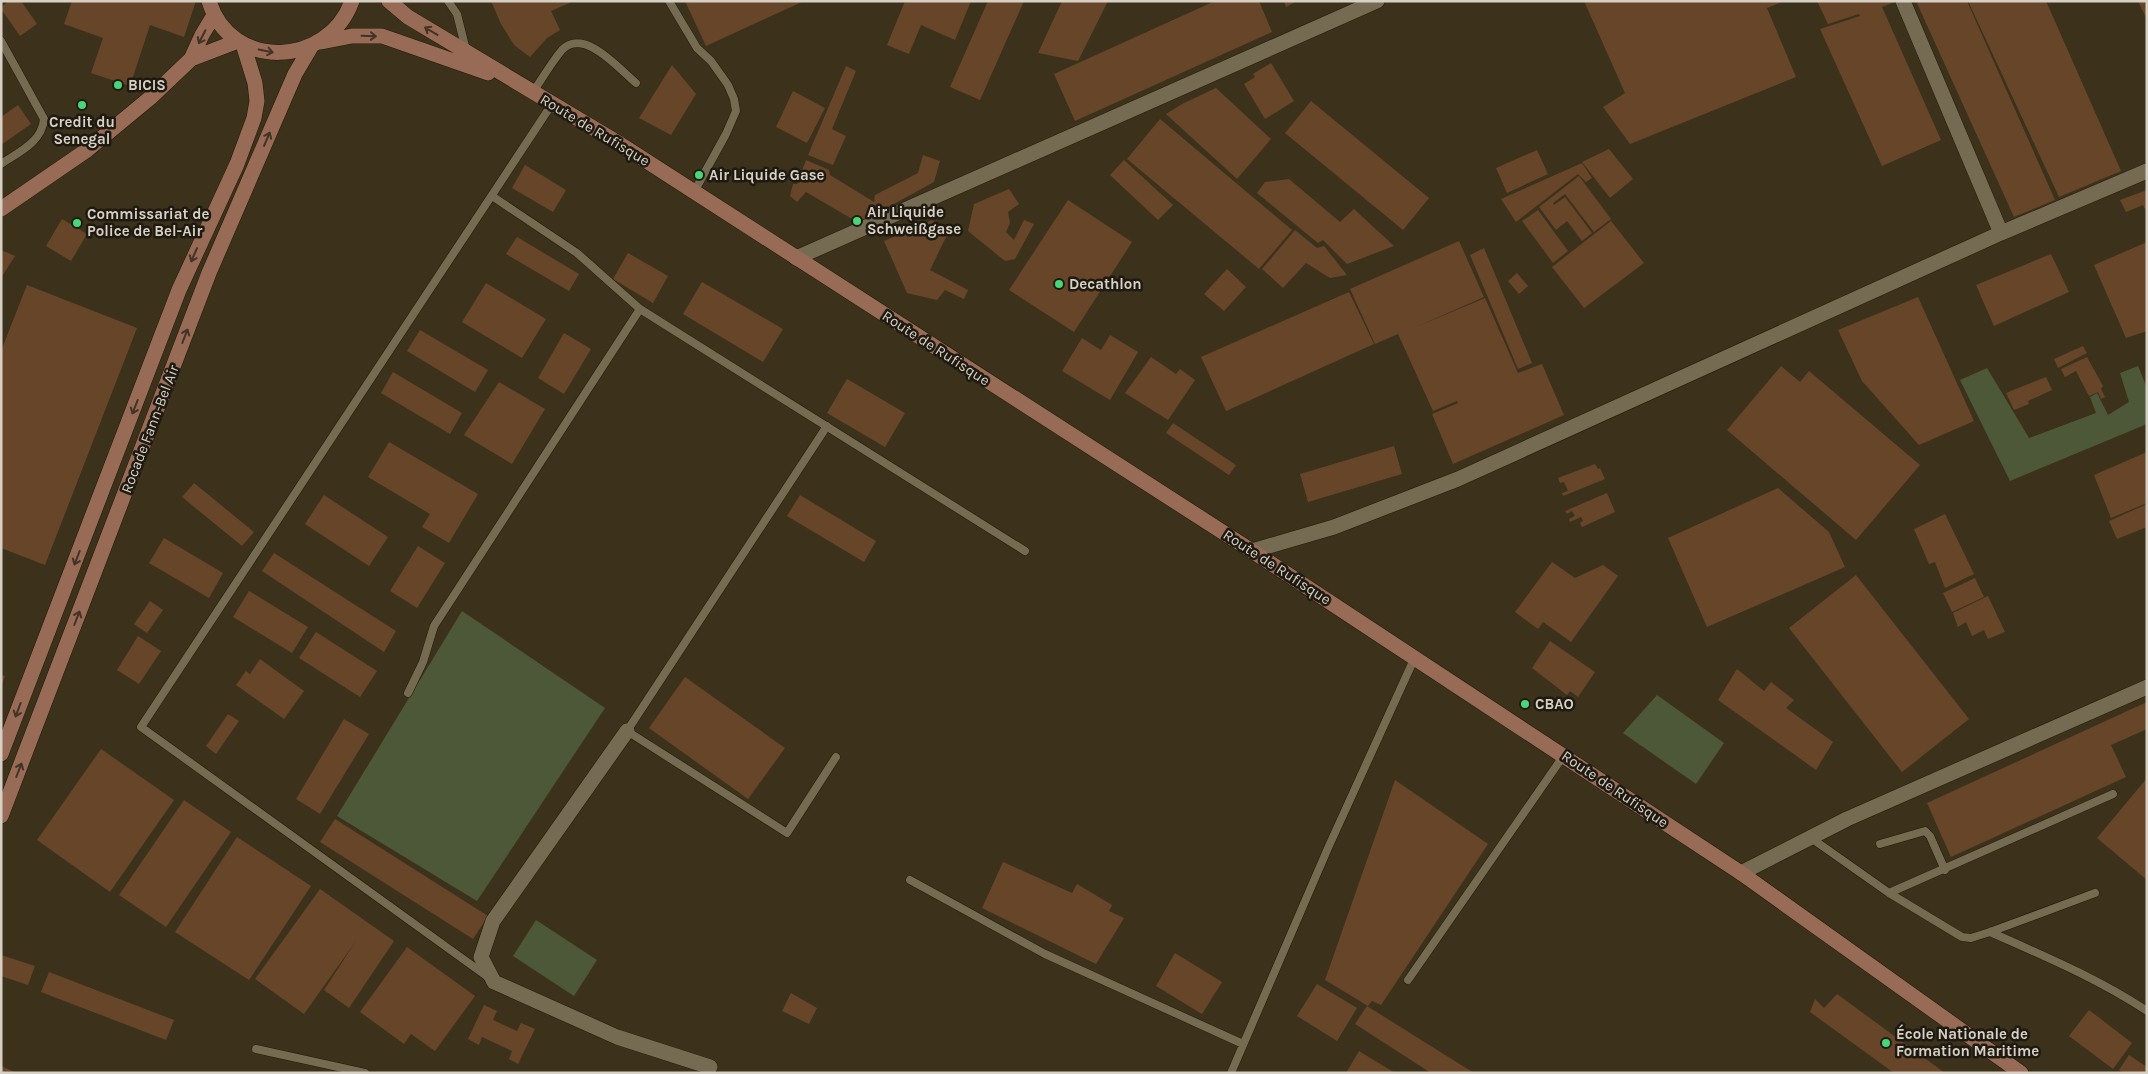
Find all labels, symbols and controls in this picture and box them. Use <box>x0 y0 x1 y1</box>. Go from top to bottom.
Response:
one-way arrow <box>425 26 439 36</box>
one-way arrow <box>197 29 206 44</box>
one-way arrow <box>361 31 377 40</box>
one-way arrow <box>258 47 274 56</box>
place label: BICIS <box>128 76 166 94</box>
marker: BICIS <box>112 79 124 91</box>
street label: Route de Rufisque <box>537 90 653 170</box>
marker: Credit du Senegal <box>76 99 88 111</box>
place label: Credit du Senegal <box>49 113 115 148</box>
one-way arrow <box>262 132 272 147</box>
place label: Air Liquide Gase <box>709 166 825 184</box>
marker: Air Liquide Gase <box>693 169 705 181</box>
place label: Air Liquide Schweißgase <box>867 203 961 238</box>
place label: Commissariat de Police de Bel-Air <box>87 205 209 240</box>
marker: Air Liquide Schweißgase <box>851 215 863 227</box>
marker: Commissariat de Police de Bel-Air <box>71 217 83 229</box>
one-way arrow <box>189 247 199 262</box>
place label: Decathlon <box>1069 275 1142 293</box>
marker: Decathlon <box>1053 278 1065 290</box>
street label: Route de Rufisque <box>879 306 993 390</box>
one-way arrow <box>181 329 190 344</box>
street label: Rocade Fann-Bel Air <box>117 362 183 496</box>
one-way arrow <box>130 399 139 414</box>
street label: Route de Rufisque <box>1220 525 1334 609</box>
one-way arrow <box>72 550 81 566</box>
one-way arrow <box>73 611 82 627</box>
place label: CBAO <box>1535 695 1574 713</box>
marker: CBAO <box>1519 698 1531 710</box>
one-way arrow <box>13 702 22 717</box>
street label: Route de Rufisque <box>1558 747 1672 831</box>
one-way arrow <box>15 763 24 778</box>
place label: École Nationale de Formation Maritime <box>1896 1024 2039 1060</box>
marker: École Nationale de Formation Maritime <box>1880 1037 1892 1049</box>

